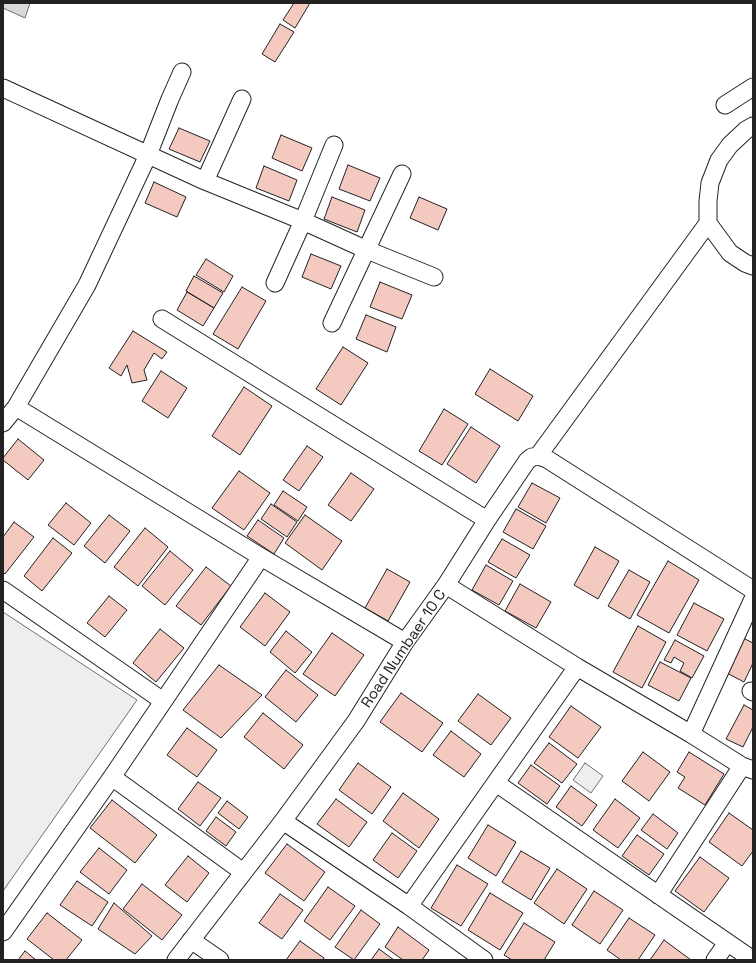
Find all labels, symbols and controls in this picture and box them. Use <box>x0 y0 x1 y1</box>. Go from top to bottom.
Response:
street label: Road Numbaer 10 C <box>358 587 450 711</box>

